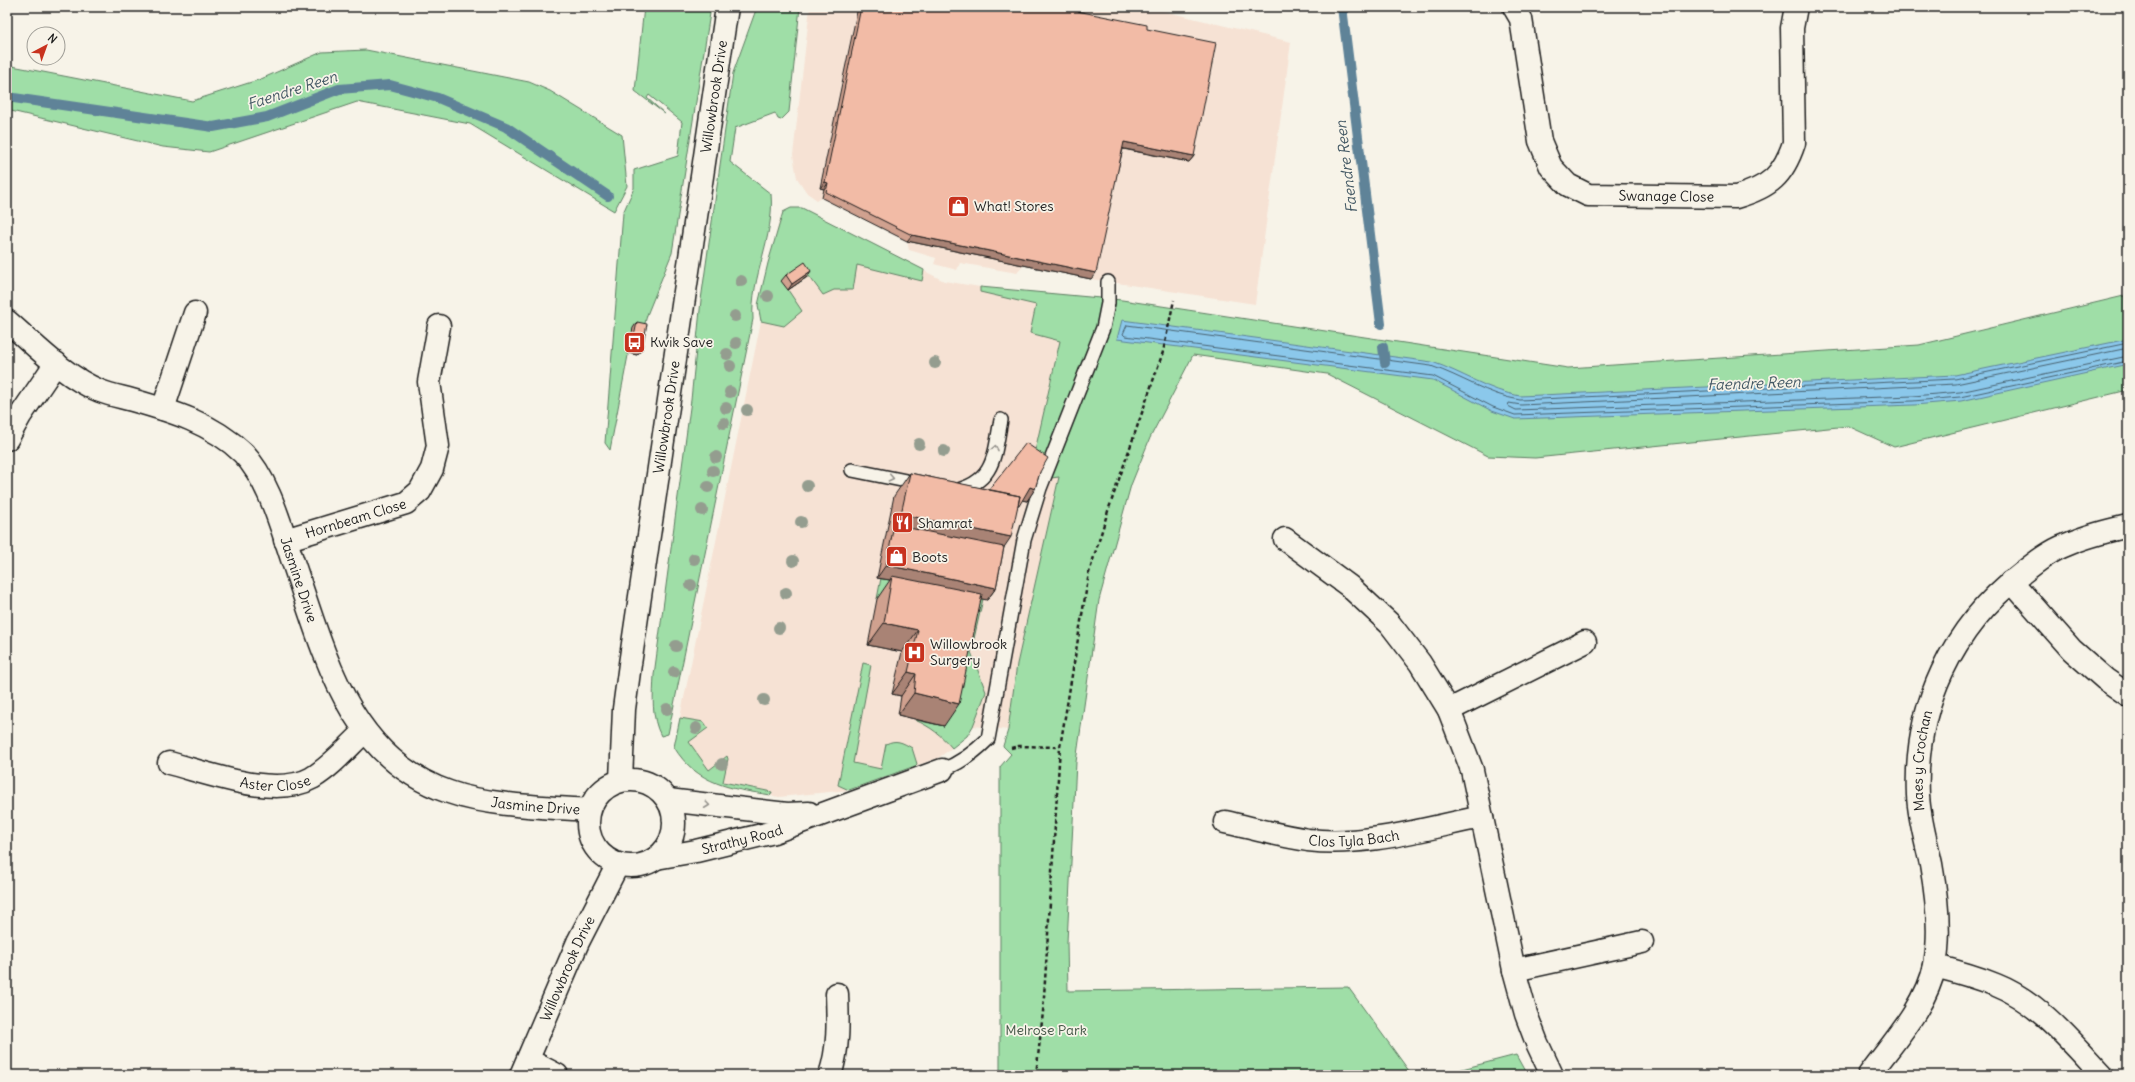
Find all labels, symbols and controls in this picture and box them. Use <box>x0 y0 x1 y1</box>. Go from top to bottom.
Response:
north arrow <box>26 26 66 66</box>
text: N <box>45 31 60 46</box>
street label: Willowbrook Drive <box>697 39 731 154</box>
water label: Faendre Reen <box>245 66 340 113</box>
water label: Faendre Reen <box>1331 119 1361 214</box>
street label: Swanage Close <box>1618 186 1714 206</box>
shop icon: What! Stores <box>945 193 971 219</box>
place label: What! Stores <box>974 197 1054 215</box>
bus stop icon: Kwik Save <box>622 329 648 355</box>
place label: Kwik Save <box>650 333 713 351</box>
street label: Willowbrook Drive <box>649 360 684 475</box>
water label: Faendre Reen <box>1707 372 1801 394</box>
one-way arrow <box>991 445 999 451</box>
one-way arrow <box>887 473 894 481</box>
street label: Hornbeam Close <box>303 494 409 542</box>
restaurant icon: Shamrat <box>889 510 915 536</box>
place label: Shamrat <box>918 514 973 532</box>
street label: Jasmine Drive <box>276 535 322 625</box>
shop icon: Boots <box>883 544 909 570</box>
place label: Boots <box>912 548 948 566</box>
place label: Willowbrook Surgery <box>930 635 1007 669</box>
hospital icon: Willowbrook Surgery <box>902 639 928 665</box>
street label: Maes y Crochan <box>1909 708 1936 812</box>
street label: Aster Close <box>239 771 313 795</box>
street label: Jasmine Drive <box>490 793 581 818</box>
one-way arrow <box>704 800 710 809</box>
street label: Strathy Road <box>700 821 785 858</box>
street label: Clos Tyla Bach <box>1308 826 1401 851</box>
street label: Willowbrook Drive <box>536 913 599 1024</box>
park label: Melrose Park <box>1005 1021 1087 1039</box>

